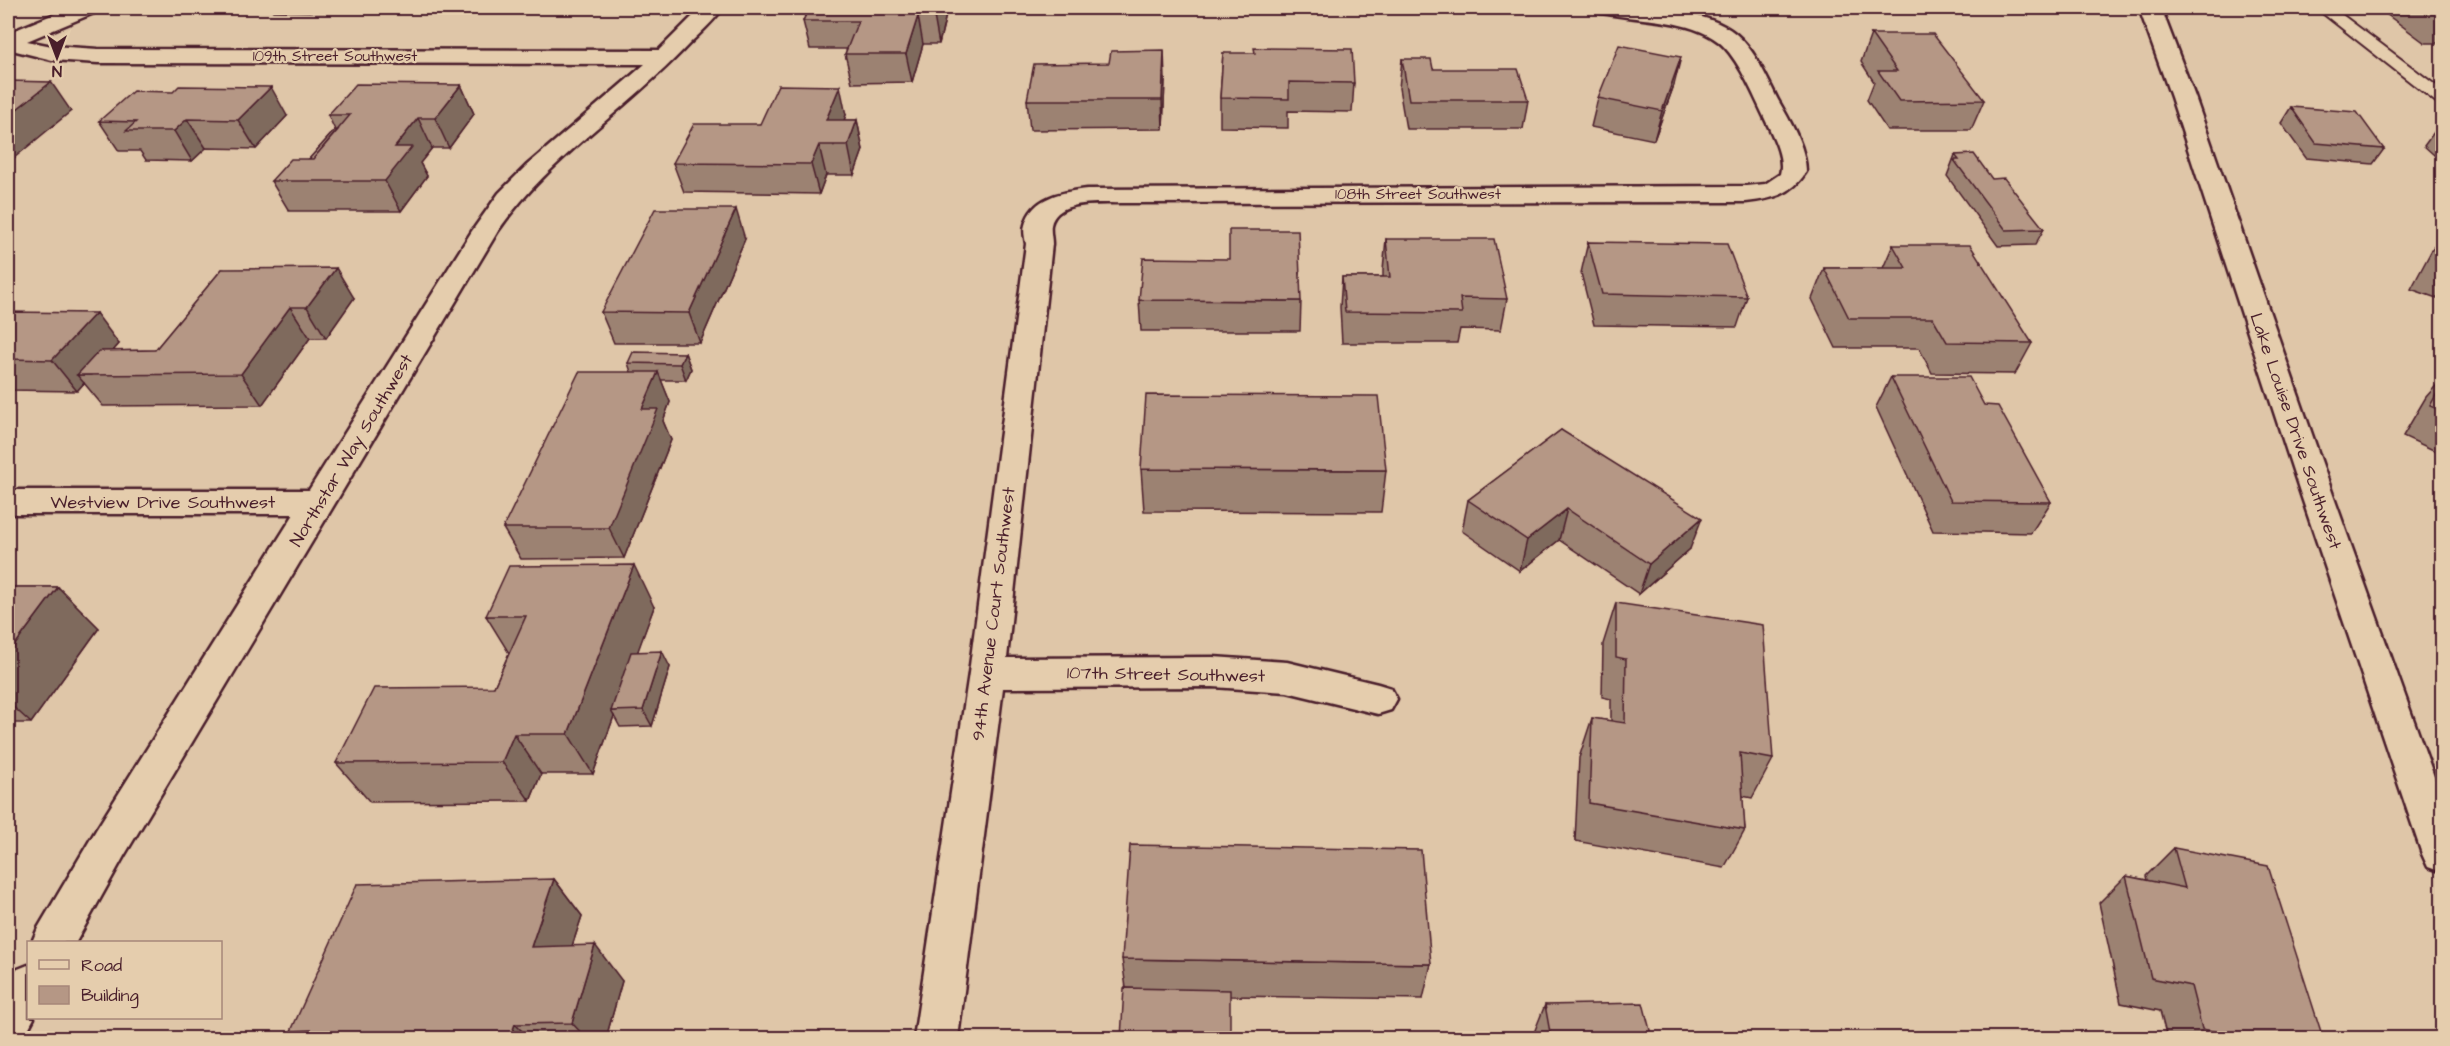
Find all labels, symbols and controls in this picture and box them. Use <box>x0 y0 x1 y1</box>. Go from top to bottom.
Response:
north arrow <box>27 27 87 87</box>
street label: 109th Street Southwest <box>253 46 417 67</box>
text: N <box>52 60 62 82</box>
street label: 108th Street Southwest <box>1335 184 1501 205</box>
street label: Lake Louise Drive Southwest <box>2243 310 2348 553</box>
street label: Northstar Way Southwest <box>284 349 420 552</box>
street label: 94th Avenue Court Southwest <box>966 485 1022 742</box>
street label: Westview Drive Southwest <box>51 490 276 515</box>
street label: 107th Street Southwest <box>1067 660 1266 689</box>
legend <box>27 941 222 1019</box>
text: Road <box>81 953 122 978</box>
text: Building <box>81 983 139 1009</box>

